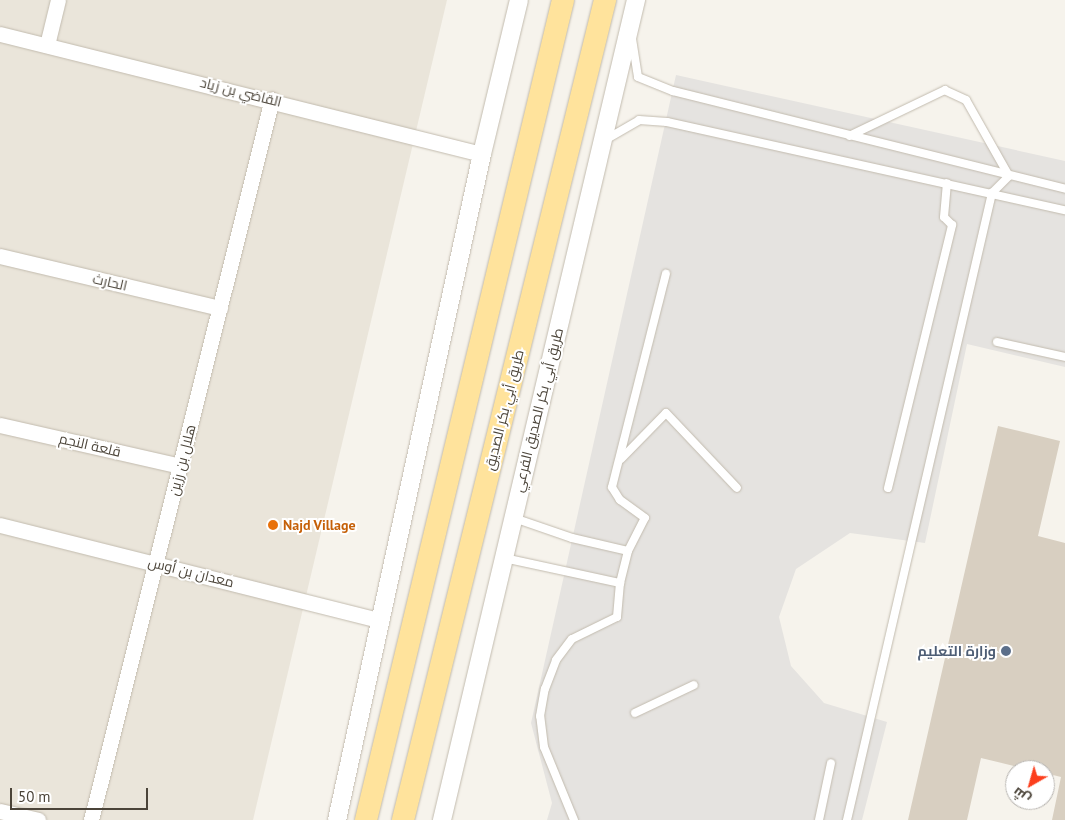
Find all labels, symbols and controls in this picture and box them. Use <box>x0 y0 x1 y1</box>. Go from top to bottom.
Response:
street label: القاضي بن زياد <box>199 74 283 110</box>
street label: الحارث <box>91 270 129 294</box>
street label: طريق أبي بكر الصديق الفرعي <box>509 326 567 494</box>
street label: طريق أبي بكر الصديق <box>481 348 527 472</box>
street label: هلال بن رزين <box>165 423 199 497</box>
street label: قلعة النجم <box>57 430 123 460</box>
place label: Najd Village <box>283 517 356 533</box>
marker: Najd Village <box>267 519 279 531</box>
street label: معدان بن أوس <box>146 553 236 591</box>
place label: وزارة التعليم <box>918 643 996 659</box>
marker: وزارة التعليم <box>1000 645 1012 657</box>
north arrow <box>1005 760 1055 810</box>
scale bar <box>12 778 150 810</box>
text: ش <box>1009 783 1034 809</box>
text: 50 m <box>18 787 51 806</box>

